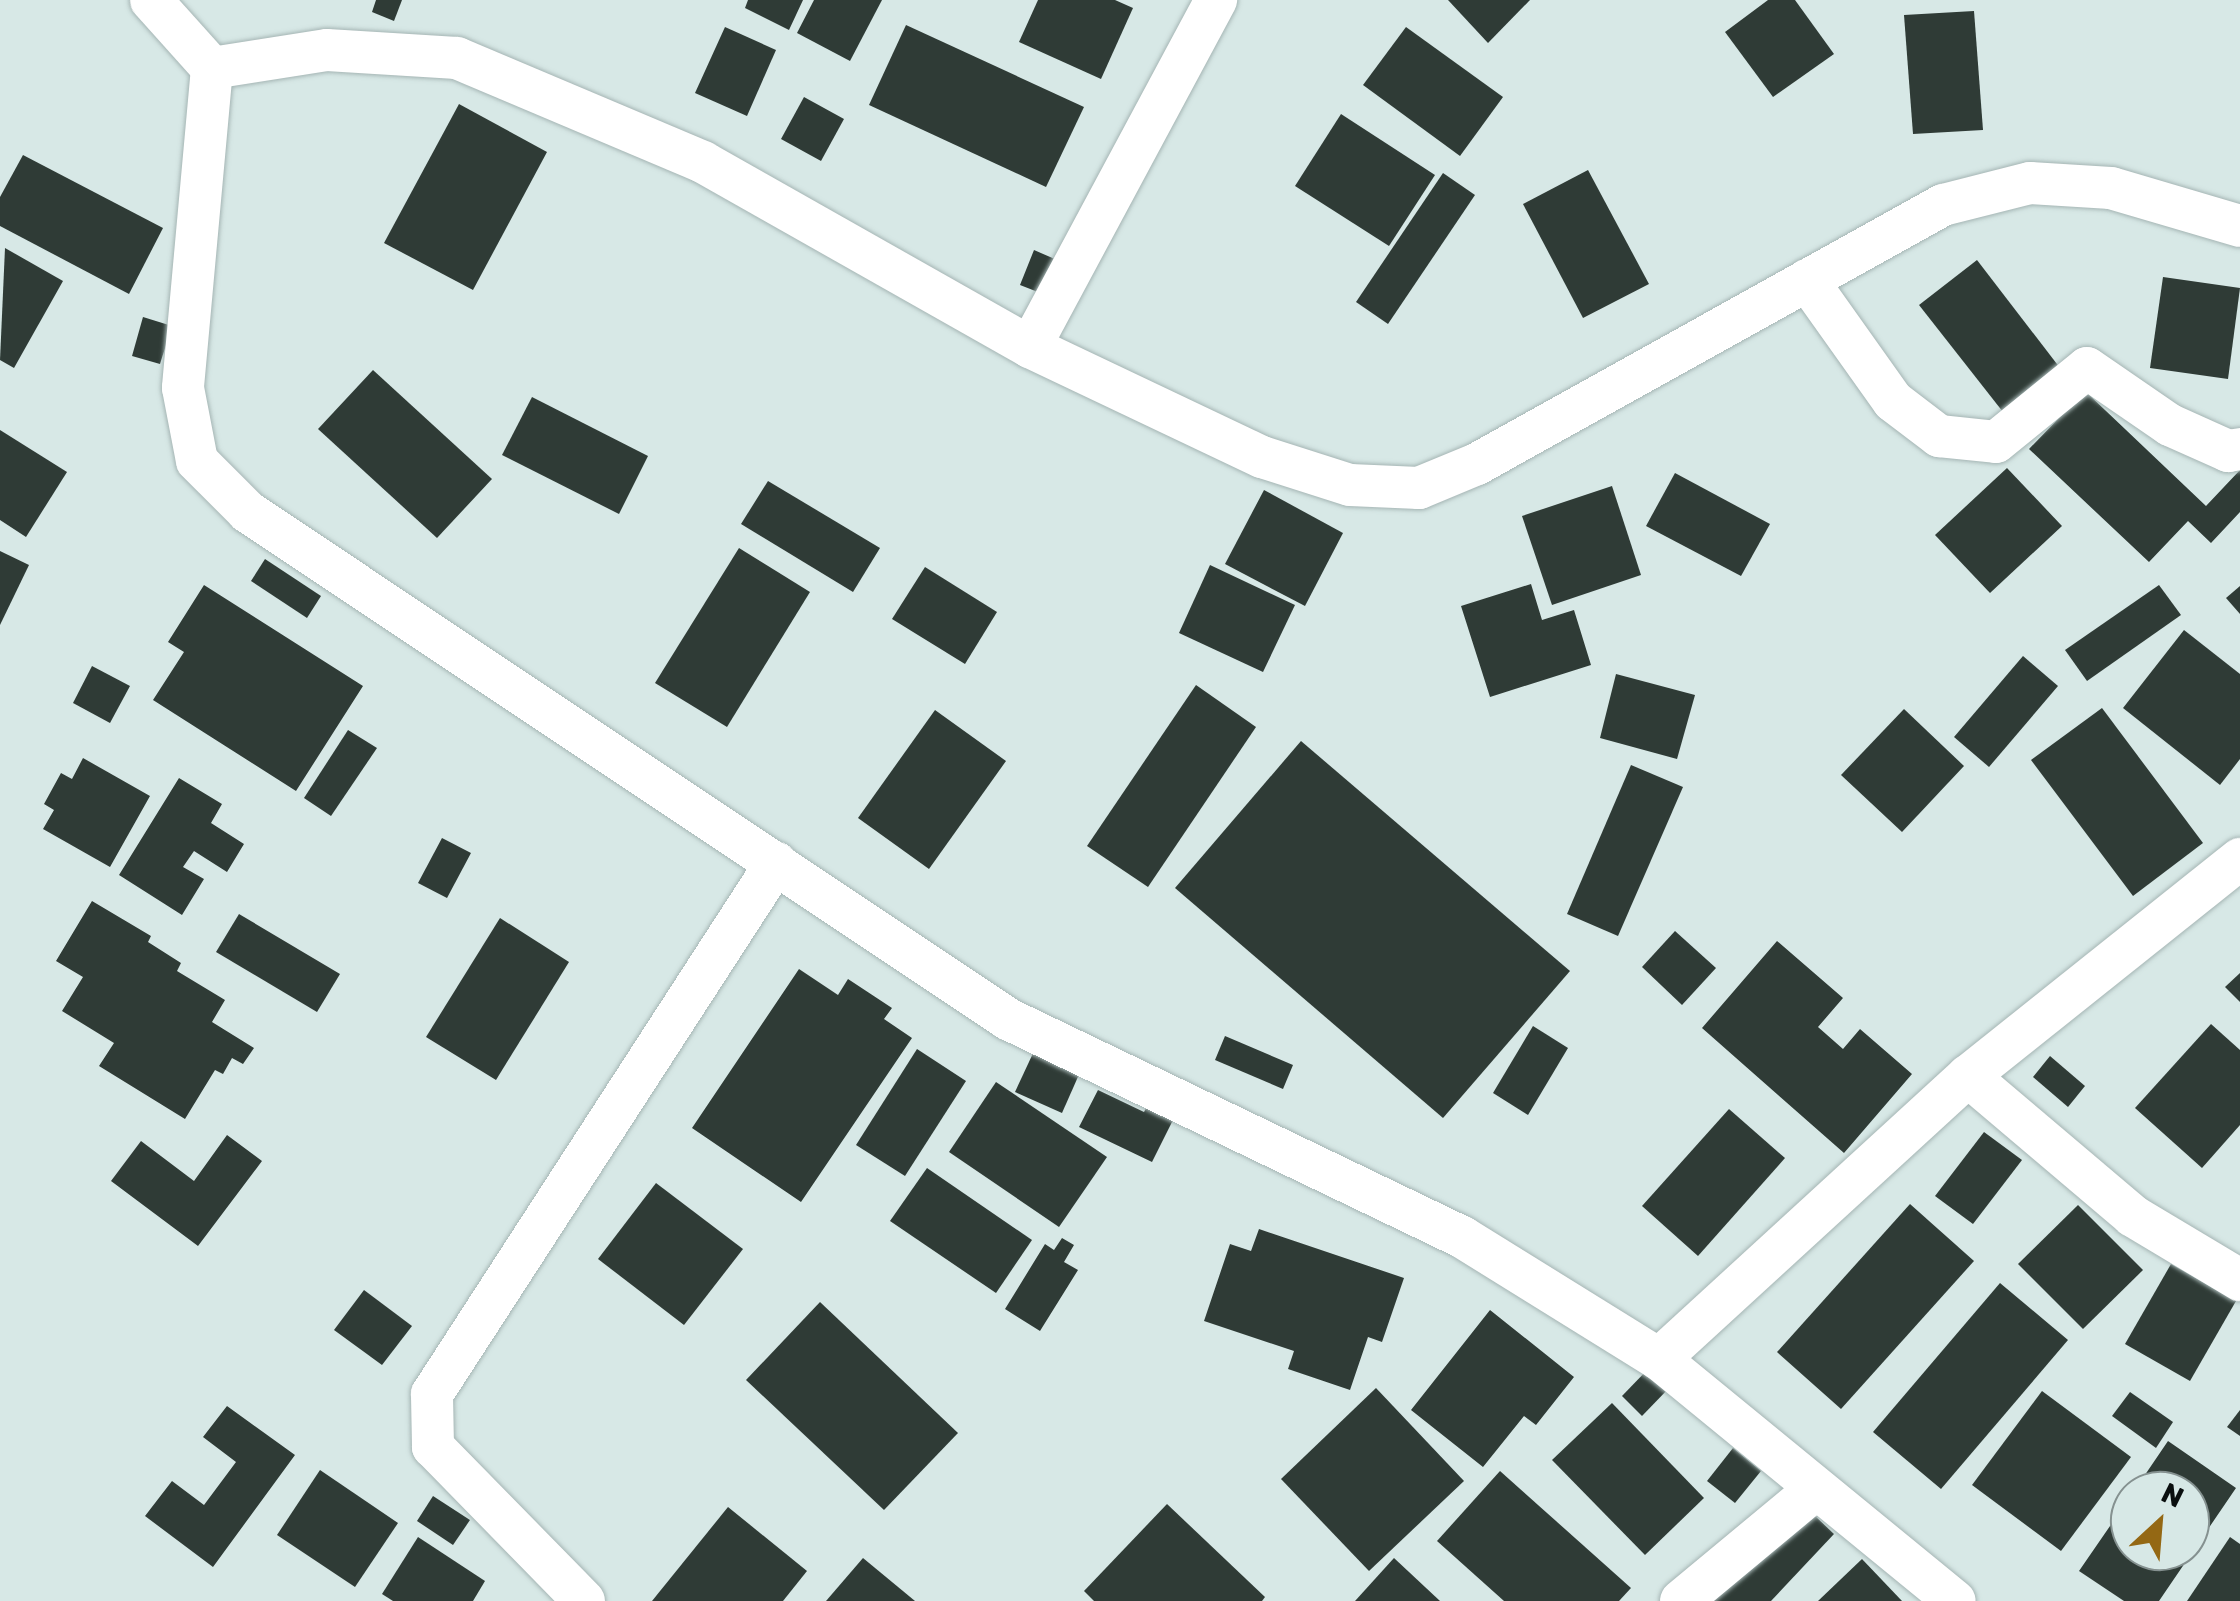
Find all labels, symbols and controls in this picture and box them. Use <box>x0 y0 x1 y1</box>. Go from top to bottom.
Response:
north arrow <box>2110 1471 2210 1571</box>
text: N <box>2156 1476 2189 1515</box>

